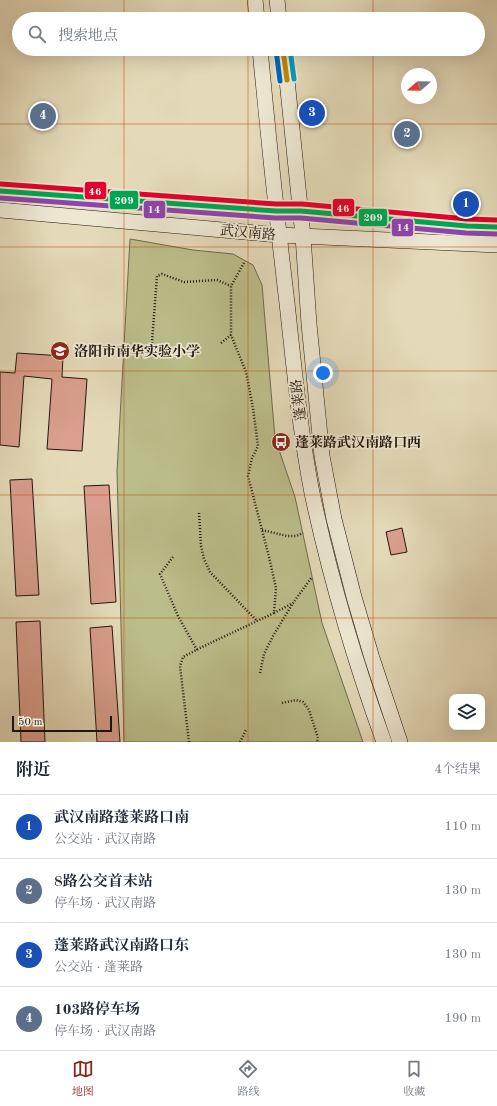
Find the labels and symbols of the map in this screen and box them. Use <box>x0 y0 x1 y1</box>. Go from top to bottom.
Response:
north arrow <box>401 68 437 104</box>
pin: 3 <box>299 98 325 128</box>
pin: 4 <box>30 101 56 131</box>
pin: 2 <box>394 119 420 149</box>
line badge: 46 <box>84 181 107 200</box>
text: 46 <box>89 187 101 198</box>
pin: 1 <box>453 189 479 219</box>
line badge: 209 <box>109 190 139 210</box>
text: 209 <box>114 196 134 207</box>
line badge: 46 <box>332 198 355 217</box>
line badge: 14 <box>143 200 166 219</box>
text: 46 <box>337 204 349 215</box>
text: 14 <box>148 205 160 216</box>
line badge: 209 <box>358 208 388 227</box>
text: 209 <box>363 213 383 224</box>
line badge: 14 <box>391 218 414 237</box>
street label: 武汉南路 <box>219 223 277 242</box>
text: 14 <box>397 223 409 234</box>
school or university icon: 洛阳市南华实验小学 <box>49 340 71 362</box>
place label: 洛阳市南华实验小学 <box>74 343 200 359</box>
your location <box>313 363 333 383</box>
street label: 蓬莱路 <box>288 378 308 422</box>
bus stop icon: 蓬莱路武汉南路口西 <box>270 431 292 453</box>
place label: 蓬莱路武汉南路口西 <box>295 434 421 450</box>
scale bar <box>12 714 112 733</box>

